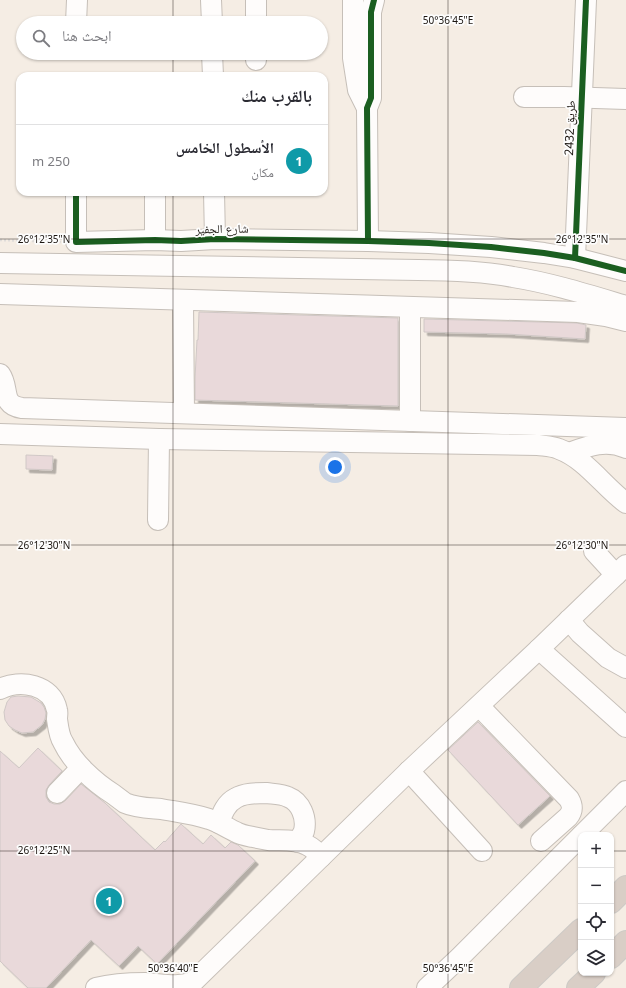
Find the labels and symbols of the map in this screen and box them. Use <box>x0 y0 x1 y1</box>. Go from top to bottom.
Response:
text: 50°36'45"E <box>423 13 473 27</box>
street label: طريق 2432 <box>560 100 579 156</box>
street label: شارع الجفير <box>194 220 249 237</box>
text: 26°12'35"N <box>18 232 70 246</box>
text: 26°12'35"N <box>556 232 608 246</box>
your location <box>325 457 345 477</box>
text: 26°12'30"N <box>18 538 70 552</box>
text: 26°12'30"N <box>556 538 608 552</box>
text: 26°12'25"N <box>18 843 70 857</box>
pin: 1 <box>96 886 122 916</box>
text: 50°36'40"E <box>148 961 198 975</box>
text: 50°36'45"E <box>423 961 473 975</box>

